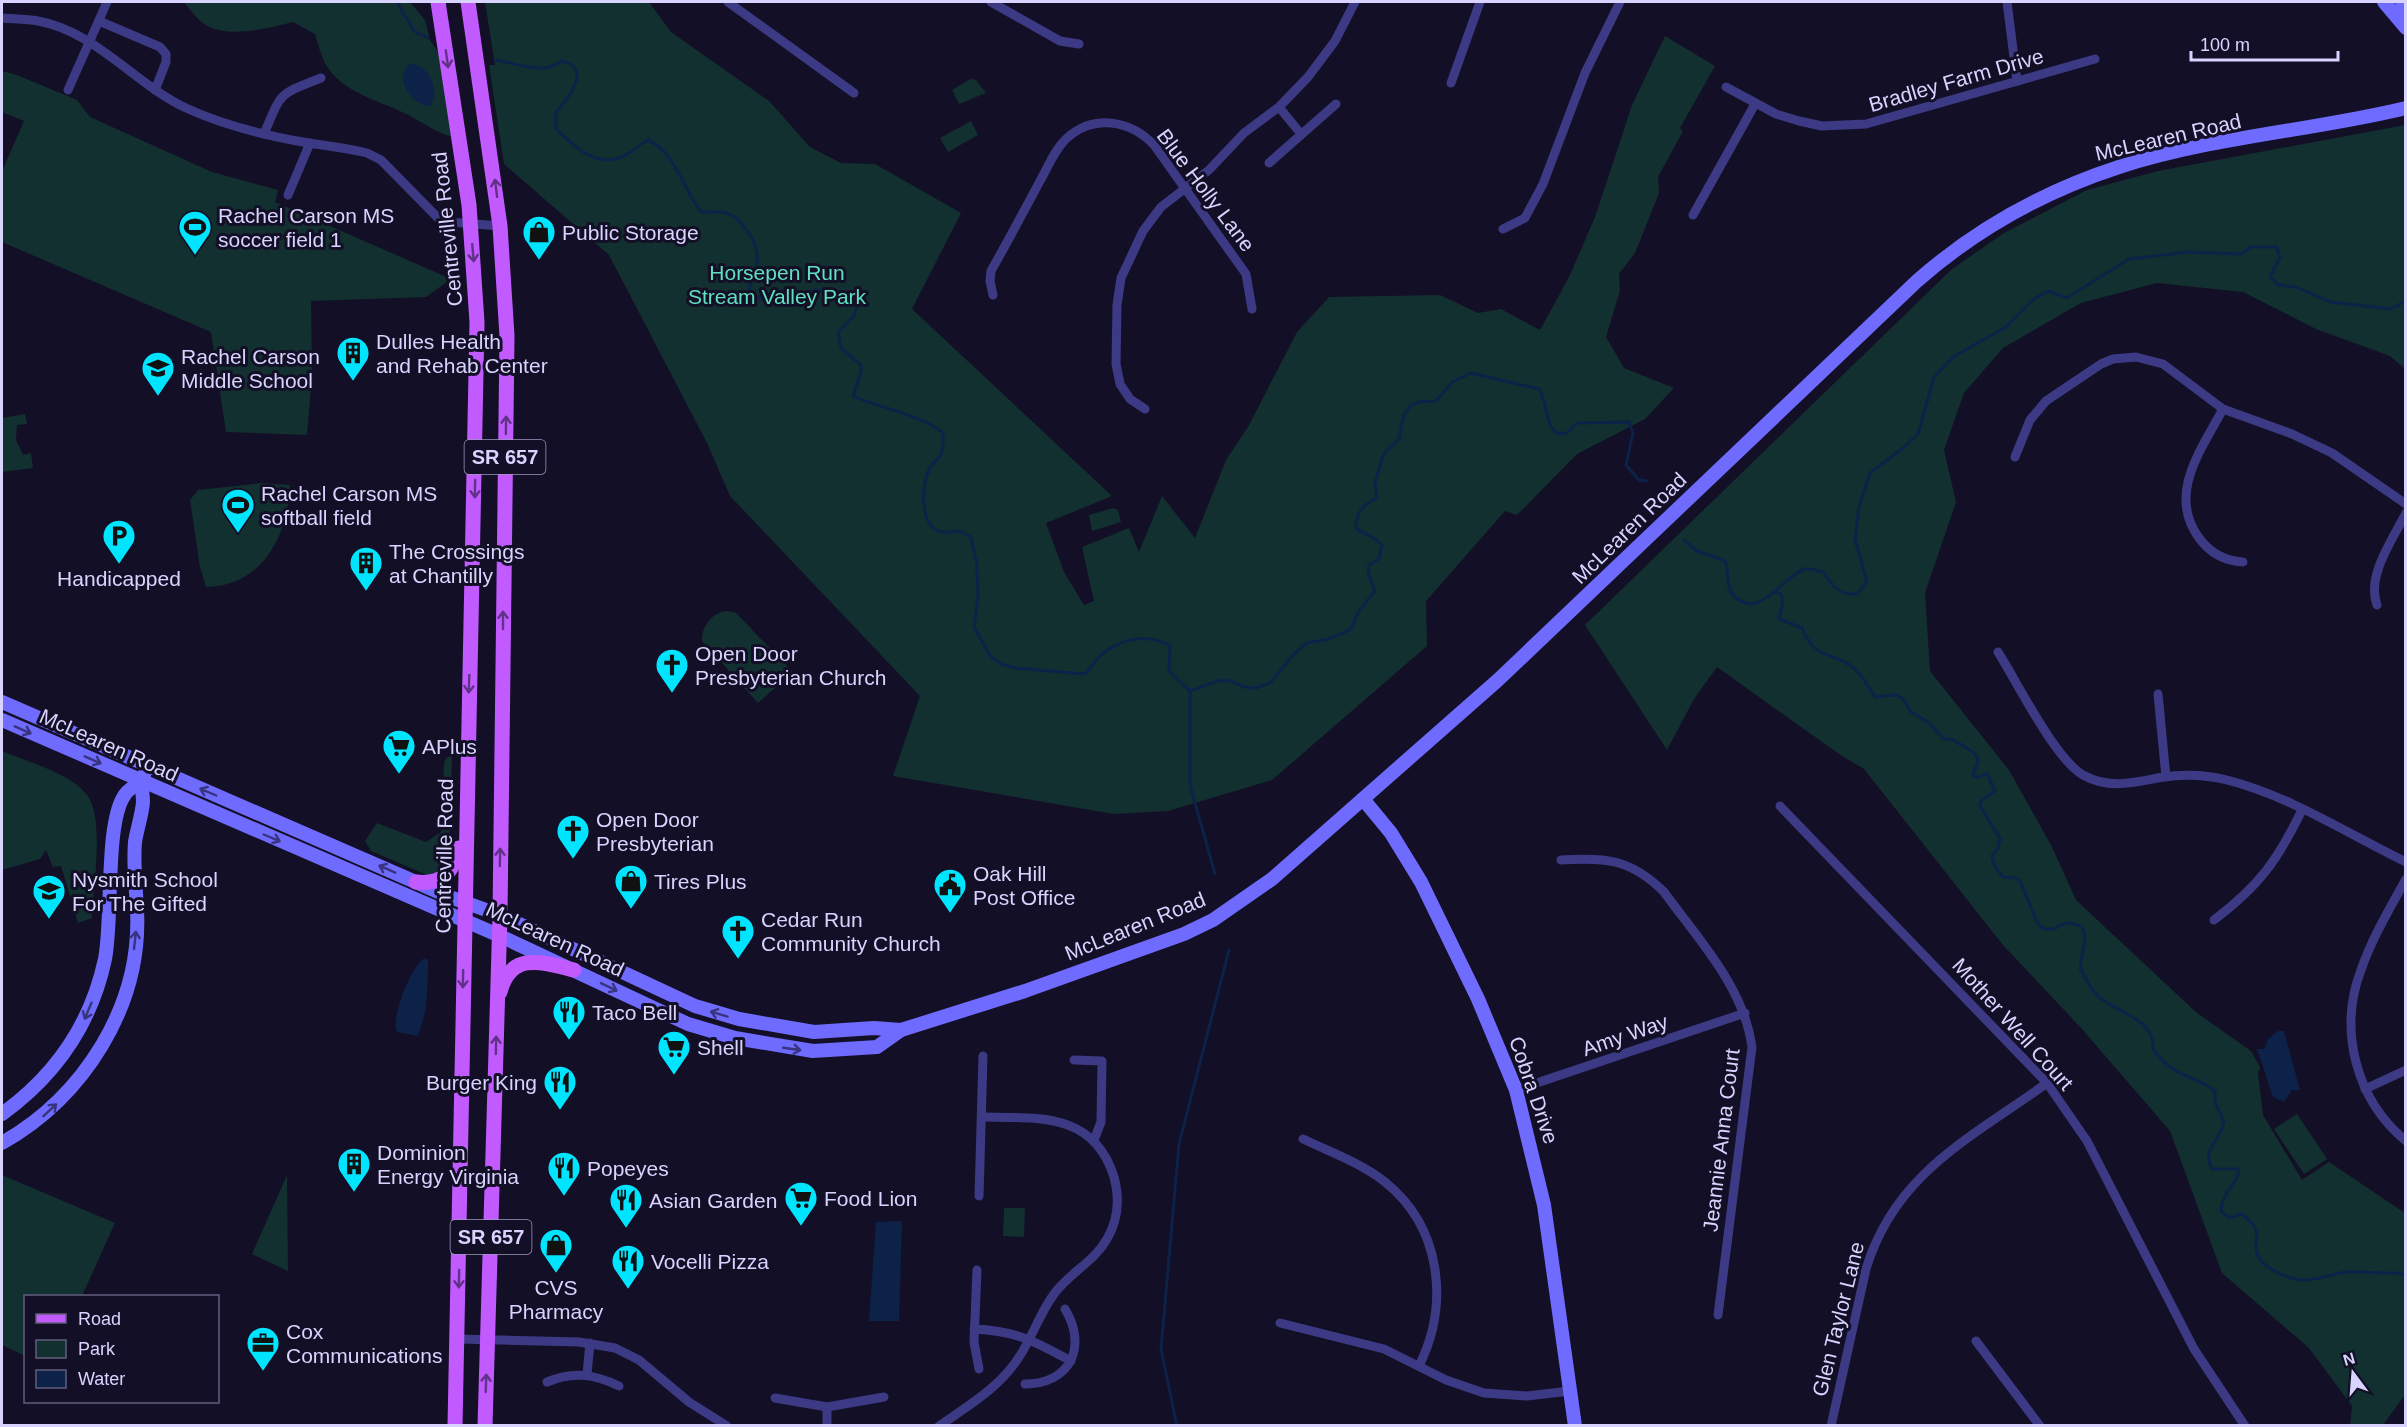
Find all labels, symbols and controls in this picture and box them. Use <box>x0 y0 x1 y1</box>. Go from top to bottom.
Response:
scale bar <box>2191 24 2338 62</box>
text: 100 m <box>2200 35 2250 55</box>
street label: Bradley Farm Drive <box>1866 44 2046 116</box>
one-way arrow <box>441 49 452 69</box>
street label: McLearen Road <box>2093 109 2243 165</box>
street label: Blue Holly Lane <box>1153 124 1259 256</box>
street label: Centreville Road <box>427 151 467 307</box>
one-way arrow <box>490 179 501 199</box>
place label: Rachel Carson MS soccer field 1 <box>218 204 394 251</box>
sports icon: Rachel Carson MS soccer field 1 <box>177 209 213 256</box>
shop icon: Public Storage <box>521 214 557 261</box>
place label: Public Storage <box>562 221 699 244</box>
one-way arrow <box>468 242 479 262</box>
park label: Horsepen Run Stream Valley Park <box>688 261 867 308</box>
place label: Dulles Health and Rehab Center <box>376 330 548 377</box>
building icon: Dulles Health and Rehab Center <box>335 335 371 382</box>
place label: Rachel Carson Middle School <box>181 345 320 392</box>
school or university icon: Rachel Carson Middle School <box>140 350 176 397</box>
one-way arrow <box>500 415 512 435</box>
road number: SR 657 <box>464 440 546 474</box>
street label: McLearen Road <box>1567 468 1691 588</box>
one-way arrow <box>469 479 481 499</box>
place label: Rachel Carson MS softball field <box>261 482 437 529</box>
sports icon: Rachel Carson MS softball field <box>220 487 256 534</box>
parking icon: Handicapped <box>101 518 137 565</box>
place label: The Crossings at Chantilly <box>389 540 524 587</box>
building icon: The Crossings at Chantilly <box>348 545 384 592</box>
place label: Handicapped <box>57 567 181 590</box>
one-way arrow <box>497 610 509 630</box>
place label: Open Door Presbyterian Church <box>695 642 886 689</box>
church icon: Open Door Presbyterian Church <box>654 647 690 694</box>
one-way arrow <box>463 674 475 694</box>
street label: McLearen Road <box>36 704 182 786</box>
one-way arrow <box>14 725 32 736</box>
supermarket icon: APlus <box>381 728 417 775</box>
place label: APlus <box>422 735 477 758</box>
one-way arrow <box>84 756 102 767</box>
street label: Centreville Road <box>431 778 457 934</box>
one-way arrow <box>200 785 218 797</box>
place label: Open Door Presbyterian <box>596 808 714 855</box>
church icon: Open Door Presbyterian <box>555 813 591 860</box>
one-way arrow <box>262 833 280 845</box>
one-way arrow <box>494 847 506 867</box>
place label: Oak Hill Post Office <box>973 862 1075 909</box>
one-way arrow <box>379 863 397 874</box>
shop icon: Tires Plus <box>613 863 649 910</box>
public building icon: Oak Hill Post Office <box>932 867 968 914</box>
place label: Nysmith School For The Gifted <box>72 868 218 915</box>
place label: Tires Plus <box>654 870 747 893</box>
school or university icon: Nysmith School For The Gifted <box>31 873 67 920</box>
street label: McLearen Road <box>1061 887 1209 965</box>
street label: McLearen Road <box>482 897 628 981</box>
place label: Cedar Run Community Church <box>761 908 941 955</box>
church icon: Cedar Run Community Church <box>720 913 756 960</box>
one-way arrow <box>130 931 141 951</box>
street label: Mother Well Court <box>1948 954 2078 1095</box>
one-way arrow <box>457 968 469 988</box>
one-way arrow <box>599 981 617 993</box>
restaurant icon: Taco Bell <box>551 994 587 1041</box>
place label: Taco Bell <box>592 1001 677 1024</box>
one-way arrow <box>82 1002 93 1020</box>
one-way arrow <box>710 1007 729 1018</box>
street label: Amy Way <box>1579 1009 1671 1060</box>
supermarket icon: Shell <box>656 1029 692 1076</box>
street label: Cobra Drive <box>1505 1033 1563 1147</box>
one-way arrow <box>490 1036 502 1056</box>
place label: Shell <box>697 1036 744 1059</box>
one-way arrow <box>782 1043 802 1054</box>
street label: Jeannie Anna Court <box>1698 1047 1744 1233</box>
restaurant icon: Burger King <box>542 1064 578 1111</box>
place label: Burger King <box>426 1071 537 1094</box>
one-way arrow <box>42 1103 57 1117</box>
place label: Dominion Energy Virginia <box>377 1141 519 1188</box>
building icon: Dominion Energy Virginia <box>336 1146 372 1193</box>
restaurant icon: Popeyes <box>546 1150 582 1197</box>
place label: Popeyes <box>587 1157 669 1180</box>
supermarket icon: Food Lion <box>783 1180 819 1227</box>
restaurant icon: Asian Garden <box>608 1182 644 1229</box>
place label: Food Lion <box>824 1187 917 1210</box>
place label: Asian Garden <box>649 1189 777 1212</box>
road number: SR 657 <box>450 1220 532 1254</box>
shop icon: CVS Pharmacy <box>538 1227 574 1274</box>
street label: Glen Taylor Lane <box>1808 1239 1868 1399</box>
restaurant icon: Vocelli Pizza <box>610 1243 646 1290</box>
place label: Vocelli Pizza <box>651 1250 769 1273</box>
one-way arrow <box>453 1268 465 1288</box>
place label: CVS Pharmacy <box>509 1276 604 1323</box>
legend <box>24 1295 219 1403</box>
text: Road <box>78 1309 121 1329</box>
place label: Cox Communications <box>286 1320 442 1367</box>
office icon: Cox Communications <box>245 1325 281 1372</box>
text: Park <box>78 1339 116 1359</box>
north arrow <box>2323 1343 2383 1403</box>
text: N <box>2341 1349 2357 1369</box>
text: Water <box>78 1369 125 1389</box>
one-way arrow <box>481 1374 492 1394</box>

